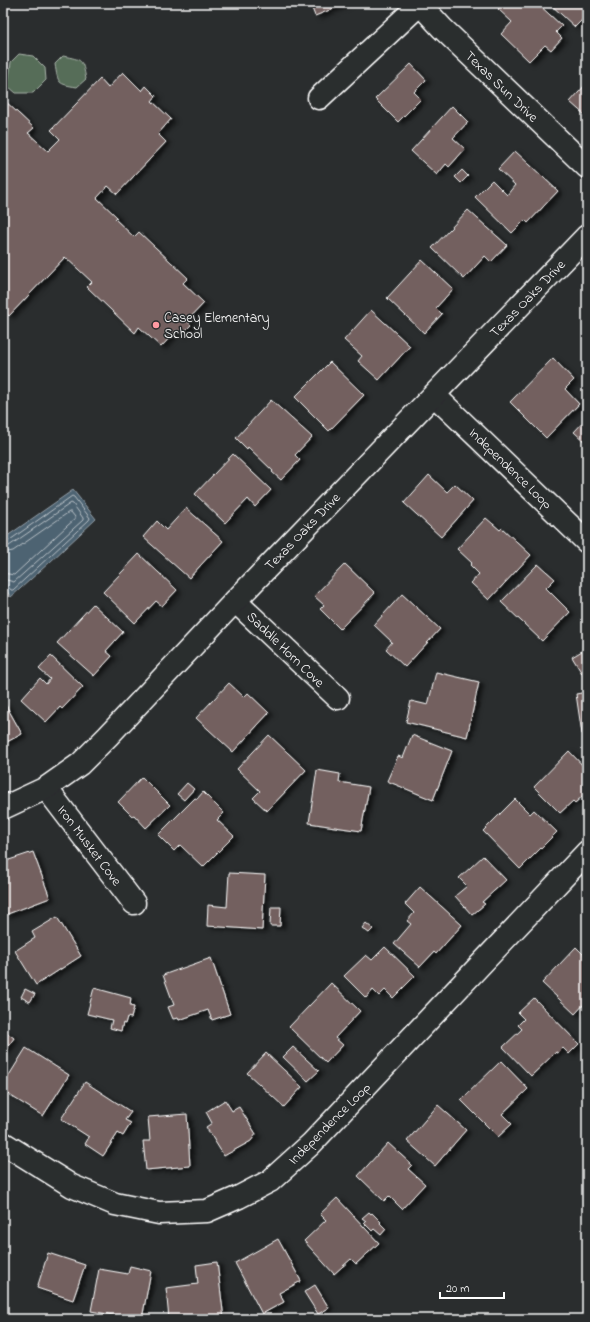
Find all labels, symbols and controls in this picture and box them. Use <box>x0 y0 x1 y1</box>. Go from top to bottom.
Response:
street label: Texas Sun Drive <box>459 46 543 128</box>
street label: Texas Oaks Drive <box>485 255 571 343</box>
place label: Casey Elementary School <box>164 308 270 345</box>
marker: Casey Elementary School <box>151 320 161 330</box>
street label: Independence Loop <box>463 423 557 515</box>
street label: Texas Oaks Drive <box>260 488 346 576</box>
street label: Saddle Horn Cove <box>241 607 329 693</box>
street label: Iron Musket Cove <box>51 801 127 891</box>
street label: Independence Loop <box>284 1078 376 1170</box>
scale bar <box>440 1274 504 1300</box>
text: 20 m <box>446 1280 469 1298</box>

